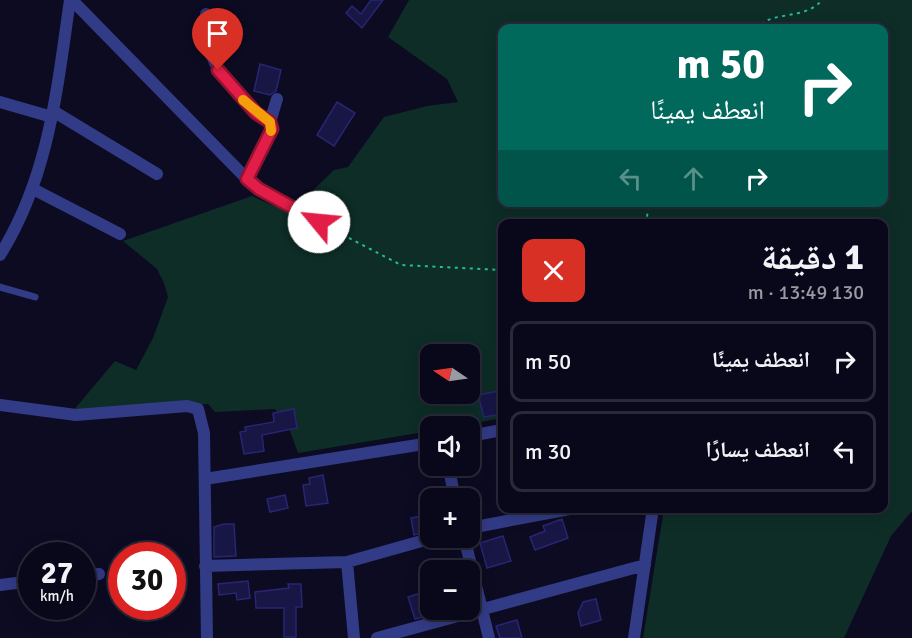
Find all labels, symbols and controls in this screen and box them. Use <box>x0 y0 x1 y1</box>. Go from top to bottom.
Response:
pin <box>192 8 243 70</box>
icon: arrive <box>201 17 234 50</box>
text: 50 m <box>676 39 765 90</box>
icon: right <box>786 48 864 126</box>
text: انعطف يمينًا <box>650 94 765 127</box>
icon: left <box>614 162 647 195</box>
icon: ahead <box>677 162 710 195</box>
icon: right <box>740 162 773 195</box>
position arrow <box>287 190 351 254</box>
text: 1 دقيقة <box>761 235 864 280</box>
button: close <box>522 239 585 302</box>
text: 130 m · 13:49 <box>748 280 864 305</box>
north arrow <box>420 344 480 404</box>
map controls <box>420 344 480 620</box>
icon: right <box>828 345 861 378</box>
text: انعطف يمينًا <box>712 346 810 373</box>
text: 50 m <box>525 348 571 375</box>
button: sound <box>420 416 480 476</box>
icon: left <box>828 435 861 468</box>
text: انعطف يسارًا <box>705 436 810 463</box>
text: 30 m <box>525 438 571 465</box>
button: + <box>420 488 480 548</box>
speed limit sign: 30 <box>108 542 186 620</box>
text: 27 <box>41 555 73 592</box>
button: − <box>420 560 480 620</box>
text: km/h <box>40 587 74 605</box>

